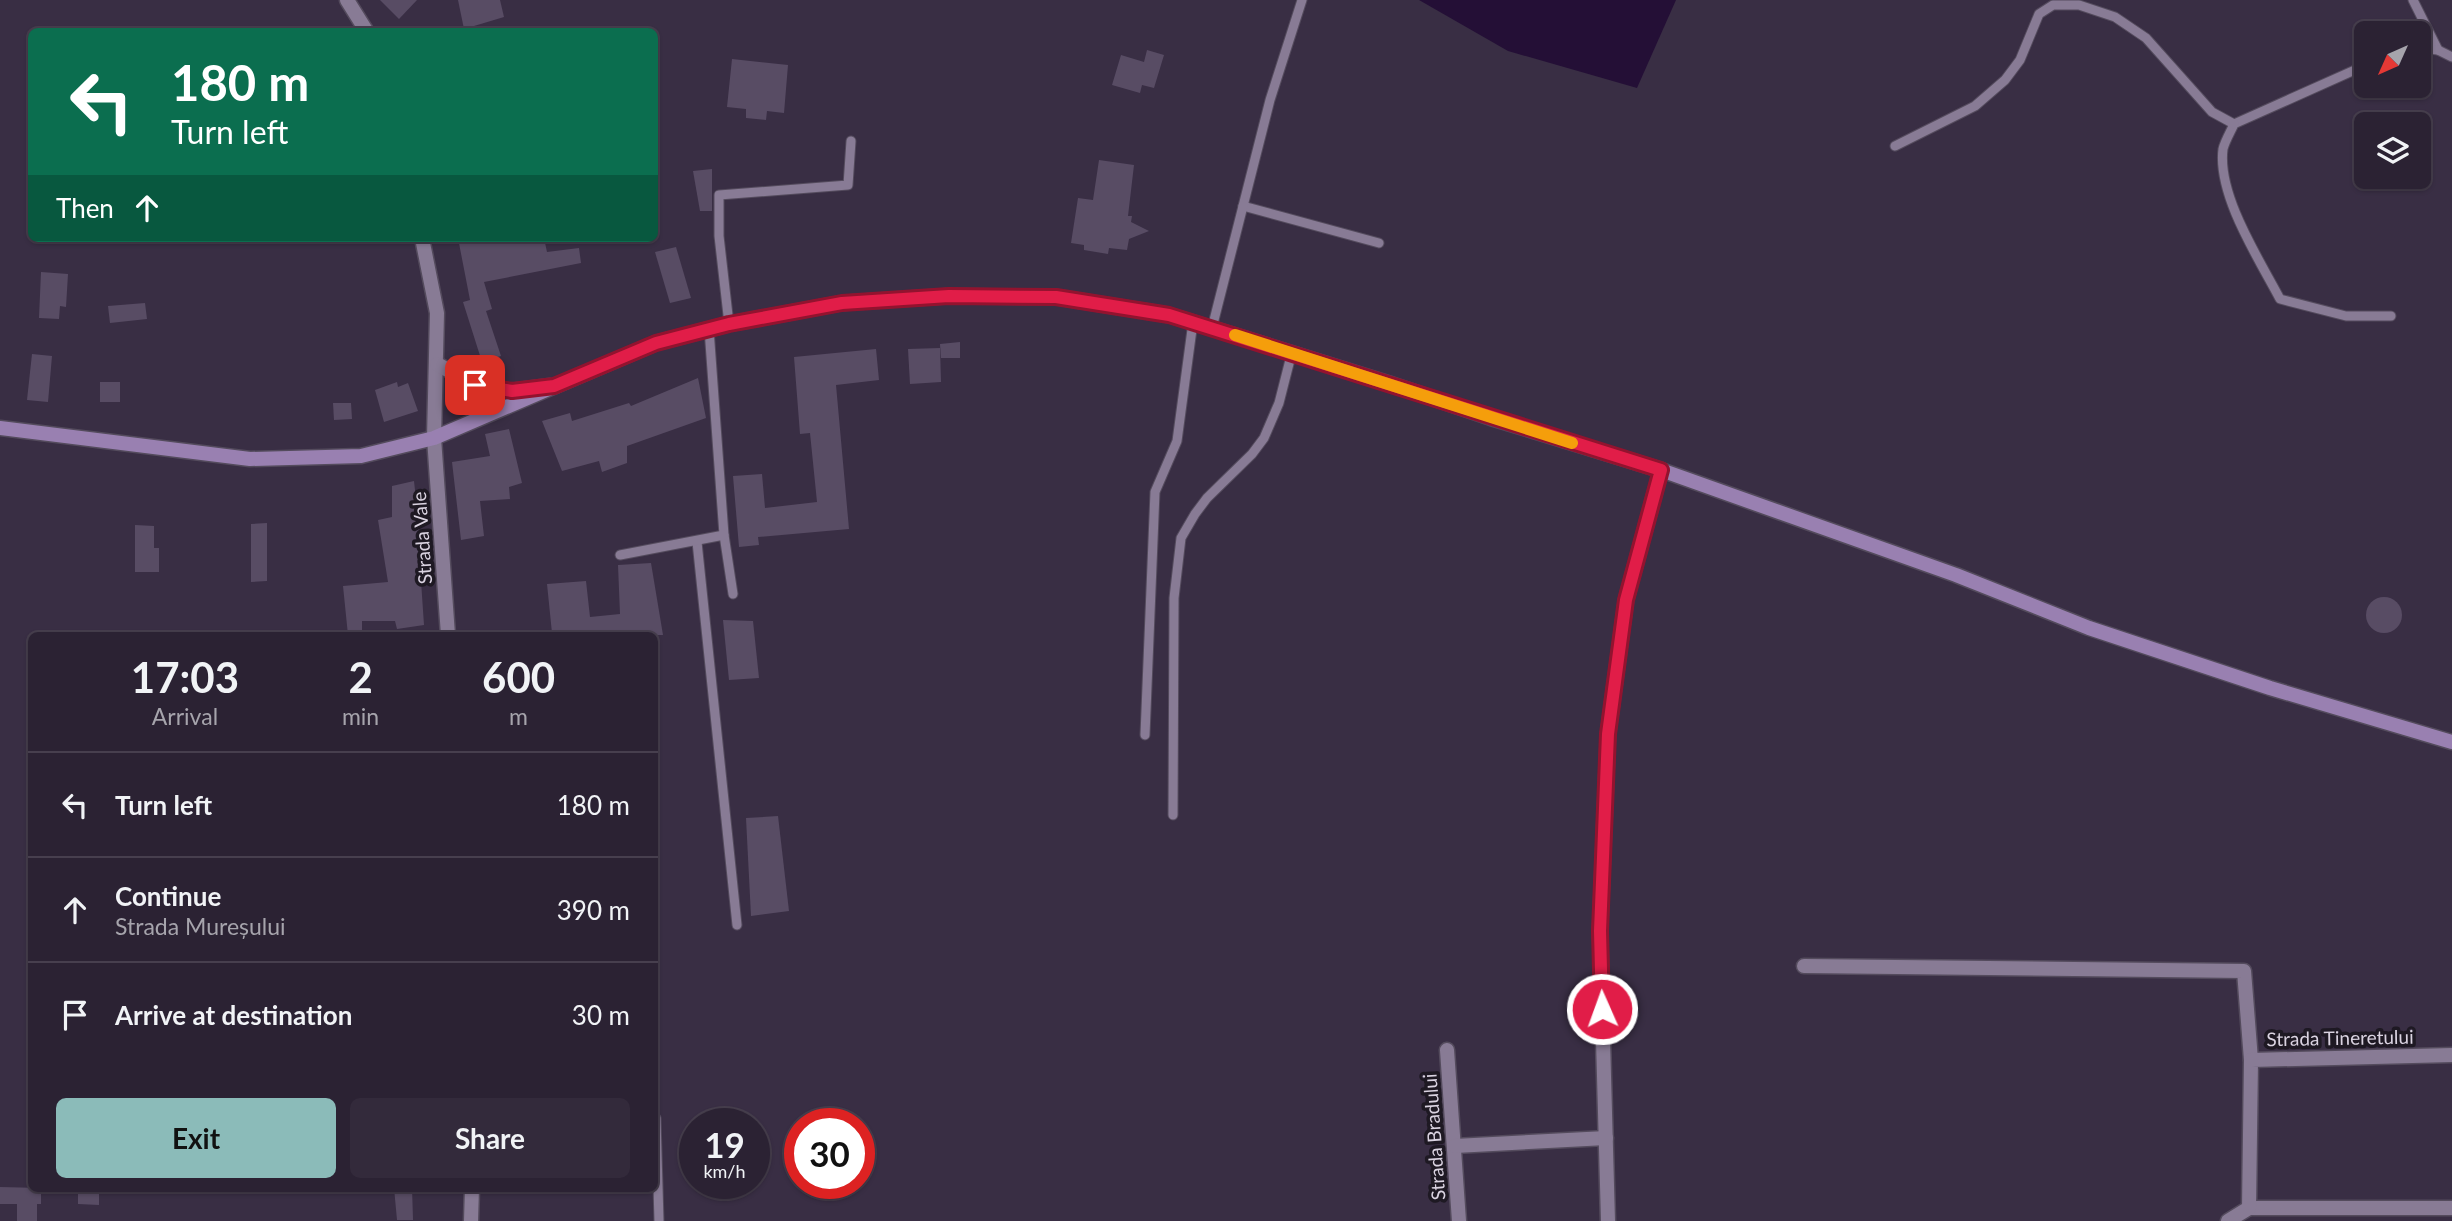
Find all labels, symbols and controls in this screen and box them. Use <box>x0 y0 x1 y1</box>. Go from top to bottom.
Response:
north arrow <box>2354 21 2431 98</box>
map controls <box>2354 21 2431 189</box>
text: 180 m <box>171 53 309 111</box>
icon: left <box>56 56 147 147</box>
text: Turn left <box>171 112 288 151</box>
button: layers <box>2354 112 2431 189</box>
icon: ahead <box>128 189 166 227</box>
text: Then <box>56 192 114 224</box>
pin <box>445 355 505 415</box>
icon: arrive <box>456 366 494 404</box>
street label: Strada Vale <box>407 491 436 585</box>
text: 17:03 <box>131 652 239 702</box>
text: 2 <box>348 652 373 702</box>
text: 600 <box>482 652 555 702</box>
text: Arrival <box>152 702 218 730</box>
text: min <box>342 702 379 730</box>
text: m <box>509 702 528 730</box>
icon: left <box>56 786 94 824</box>
text: Turn left <box>115 789 212 821</box>
text: 180 m <box>557 789 630 821</box>
text: Continue <box>115 880 221 912</box>
icon: ahead <box>56 891 94 929</box>
text: 390 m <box>557 894 630 926</box>
text: Strada Mureșului <box>115 912 286 940</box>
position arrow <box>1565 972 1639 1046</box>
icon: arrive <box>56 996 94 1034</box>
text: Arrive at destination <box>115 999 352 1031</box>
text: 30 m <box>572 999 630 1031</box>
street label: Strada Tineretului <box>2266 1025 2414 1050</box>
street label: Strada Bradului <box>1418 1073 1449 1201</box>
button: Exit <box>56 1098 336 1178</box>
button: Share <box>350 1098 630 1178</box>
speed limit sign: 30 <box>784 1108 875 1199</box>
text: 19 <box>704 1123 745 1165</box>
text: km/h <box>703 1160 746 1182</box>

